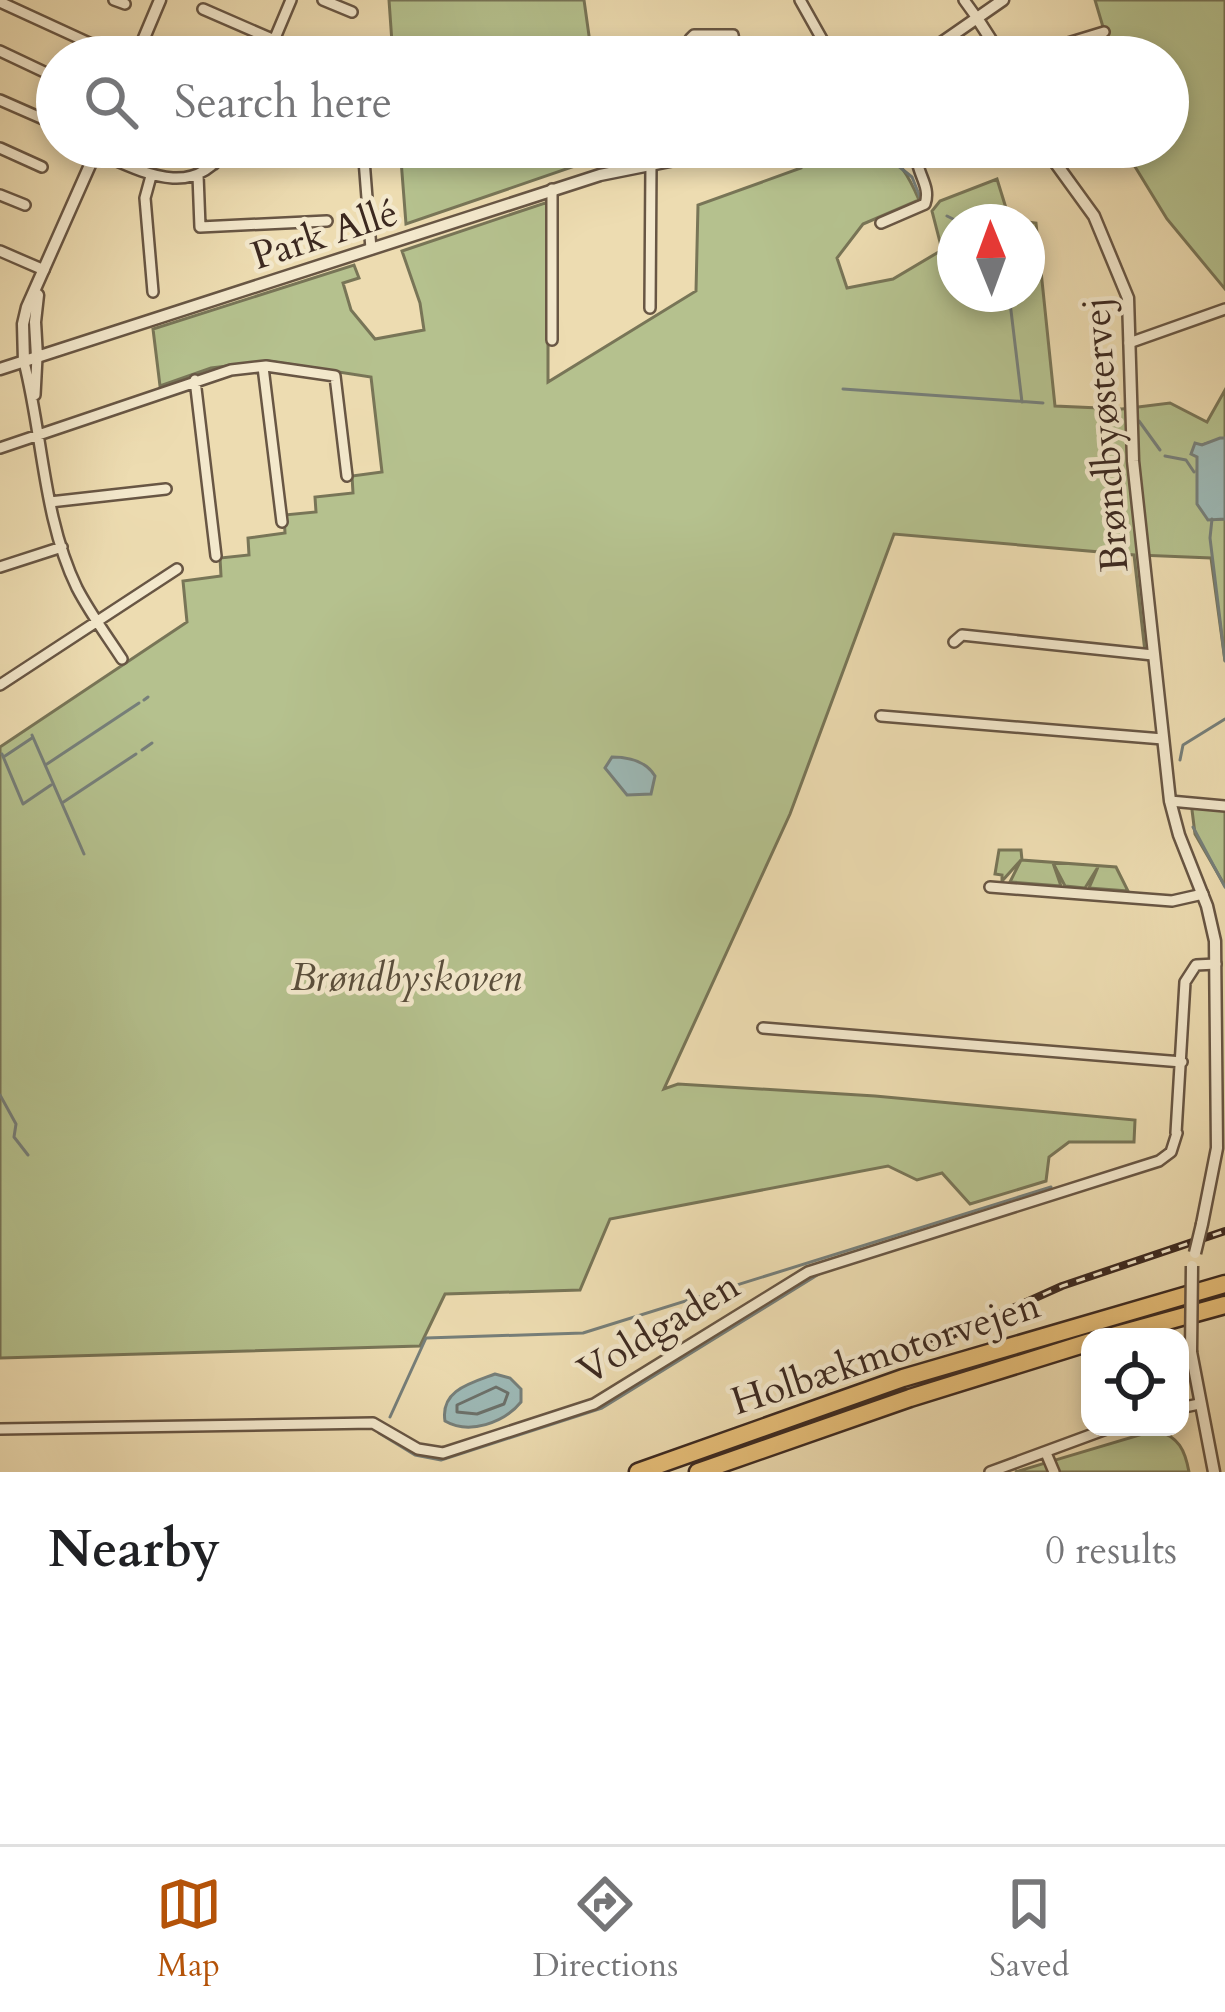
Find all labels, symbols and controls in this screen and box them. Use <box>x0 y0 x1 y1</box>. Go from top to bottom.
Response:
search box <box>36 36 1189 168</box>
icon: search <box>78 69 144 135</box>
text: Search here <box>174 72 392 133</box>
street label: Park Allé <box>245 186 404 283</box>
north arrow <box>937 204 1045 312</box>
street label: Brøndbyøstervej <box>1069 296 1142 574</box>
park label: Brøndbyskoven <box>290 951 522 1004</box>
street label: Voldgaden <box>568 1259 749 1397</box>
street label: Holbækmotorvejen <box>724 1279 1047 1428</box>
map controls <box>1081 1328 1189 1436</box>
button: locate <box>1081 1328 1189 1436</box>
text: Nearby <box>48 1515 220 1585</box>
text: 0 results <box>1045 1524 1177 1577</box>
tab: Map <box>156 1871 222 1988</box>
tab: Directions <box>533 1871 678 1988</box>
tab: Saved <box>989 1871 1069 1988</box>

